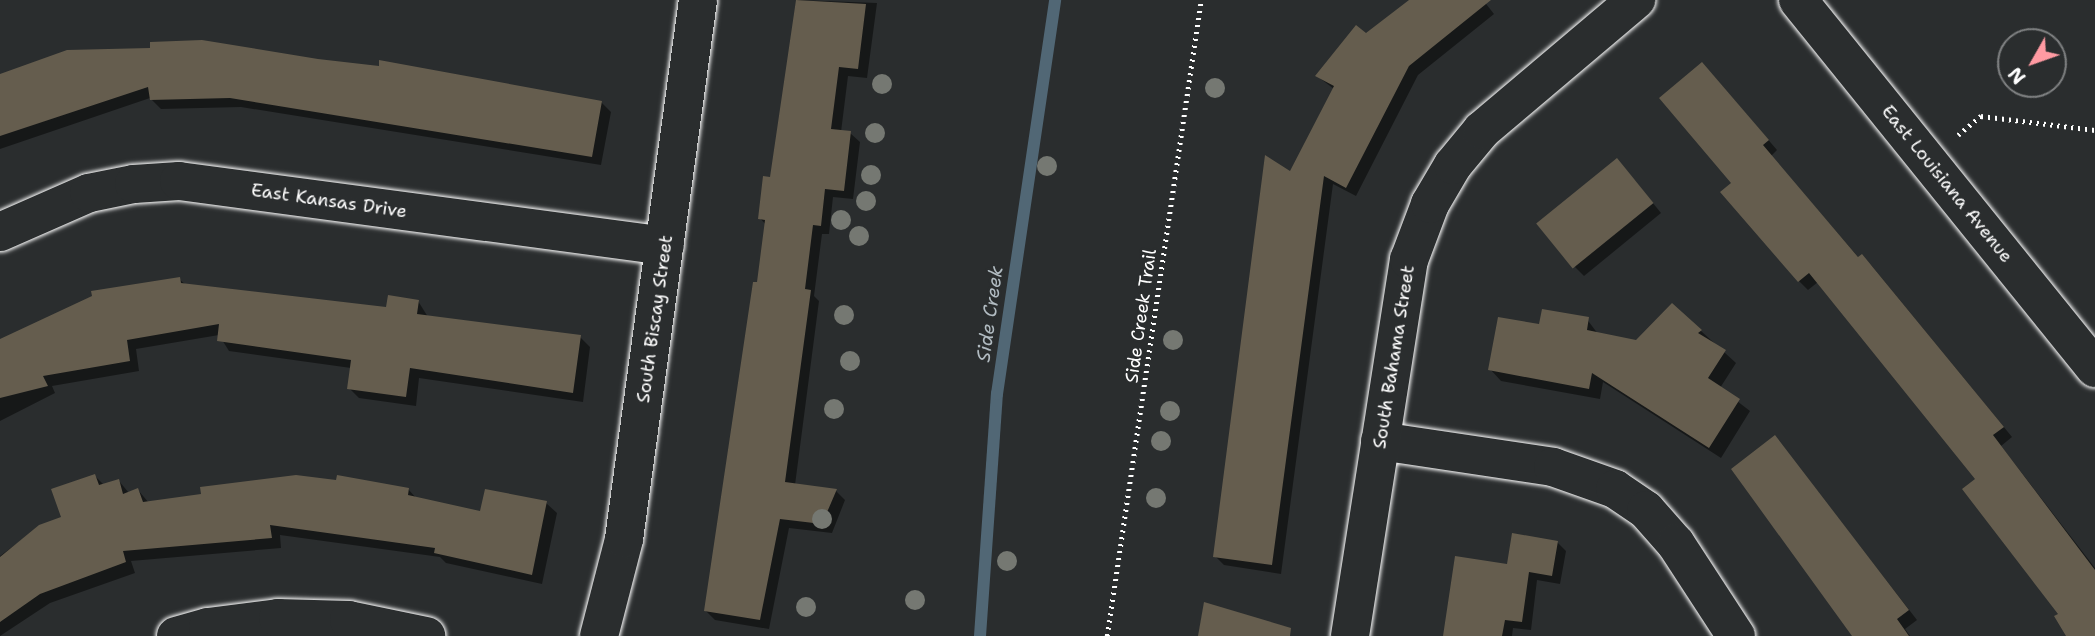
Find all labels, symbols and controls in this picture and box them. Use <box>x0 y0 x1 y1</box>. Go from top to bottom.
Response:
north arrow <box>1997 28 2067 98</box>
text: N <box>2003 62 2031 89</box>
street label: East Louisiana Avenue <box>1877 101 2017 267</box>
street label: East Kansas Drive <box>250 179 408 223</box>
street label: South Biscay Street <box>633 234 677 404</box>
street label: Side Creek Trail <box>1121 248 1161 384</box>
water label: Side Creek <box>972 264 1008 364</box>
street label: South Bahama Street <box>1369 264 1419 450</box>

